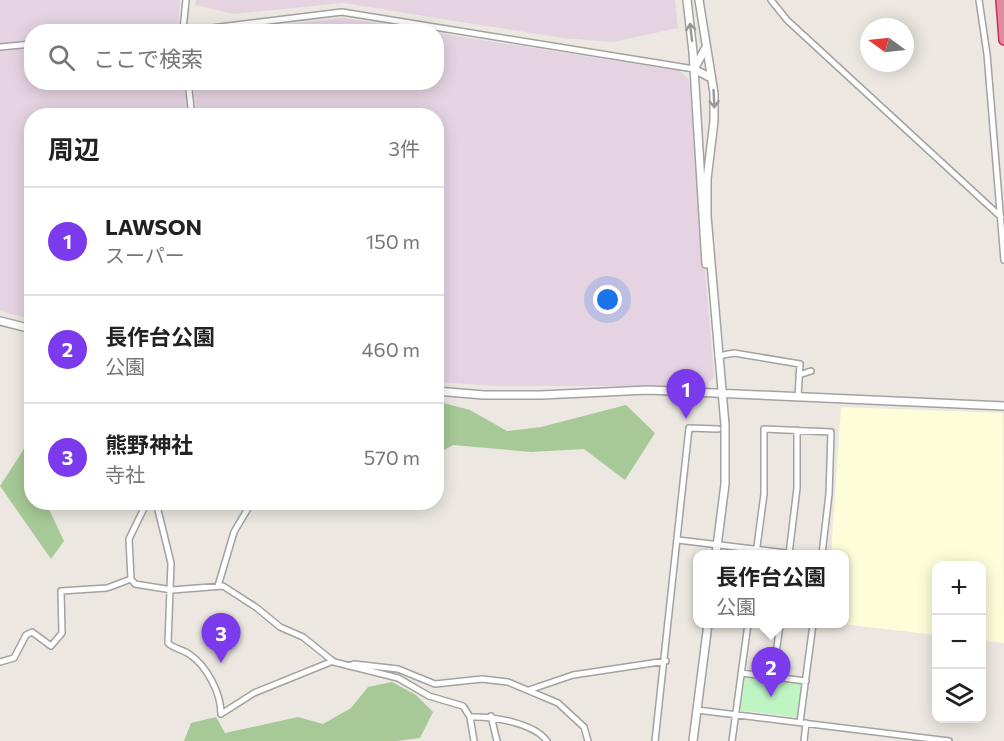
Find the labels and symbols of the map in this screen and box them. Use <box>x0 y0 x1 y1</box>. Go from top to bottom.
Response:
north arrow <box>860 18 914 72</box>
one-way arrow <box>685 22 696 42</box>
one-way arrow <box>709 89 720 109</box>
your location <box>593 285 622 314</box>
pin: 1 <box>666 370 706 419</box>
pin: 3 <box>202 614 240 663</box>
pin: 2 <box>752 648 790 697</box>

